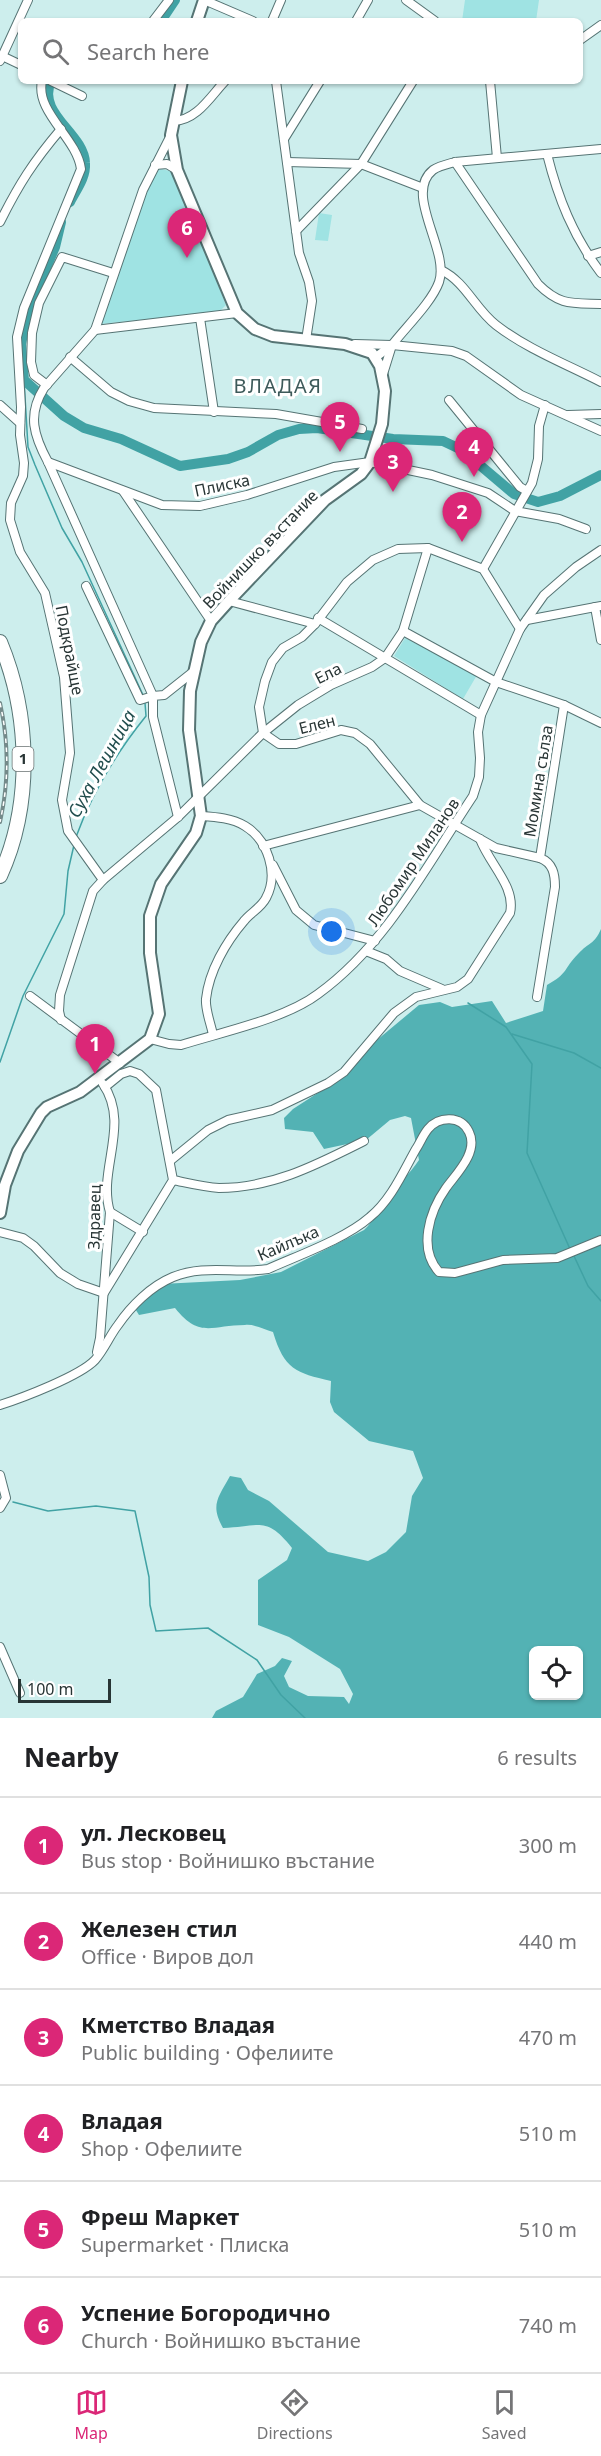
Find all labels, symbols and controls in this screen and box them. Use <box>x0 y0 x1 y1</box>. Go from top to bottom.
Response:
search box <box>18 18 583 84</box>
icon: search <box>39 35 72 68</box>
text: Search here <box>87 36 209 66</box>
pin: 6 <box>168 208 207 258</box>
district label: ВЛАДАЯ <box>234 372 322 399</box>
pin: 5 <box>320 402 360 452</box>
pin: 4 <box>454 428 494 477</box>
pin: 3 <box>374 442 412 492</box>
street label: Плиска <box>192 468 252 502</box>
street label: Войнишко въстание <box>197 485 323 613</box>
pin: 2 <box>442 492 482 542</box>
street label: Подкрайще <box>51 603 90 697</box>
street label: Ела <box>311 657 345 689</box>
water label: Суха Лешница <box>62 705 141 822</box>
street label: Елен <box>296 709 338 739</box>
street label: Момина сълза <box>518 723 558 839</box>
road number: 1 <box>12 747 34 771</box>
street label: Любомир Миланов <box>362 794 464 930</box>
your location <box>317 917 346 946</box>
pin: 1 <box>76 1024 115 1074</box>
street label: Здравец <box>82 1184 106 1250</box>
street label: Кайлъка <box>254 1220 322 1266</box>
map controls <box>529 1646 583 1700</box>
button: locate <box>529 1646 583 1700</box>
scale bar <box>18 1676 111 1704</box>
text: 100 m <box>27 1678 74 1700</box>
text: Nearby <box>24 1739 119 1775</box>
text: 6 results <box>497 1744 577 1771</box>
text: ул. Лесковец <box>81 1817 226 1847</box>
text: 1 <box>38 1832 49 1859</box>
text: 300 m <box>519 1832 577 1859</box>
text: Bus stop · Войнишко въстание <box>81 1847 375 1874</box>
text: Железен стил <box>81 1913 237 1943</box>
text: 2 <box>38 1928 49 1955</box>
text: 440 m <box>519 1928 577 1955</box>
text: Office · Виров дол <box>81 1943 254 1970</box>
text: Кметство Владая <box>81 2009 275 2039</box>
text: 3 <box>38 2024 49 2051</box>
text: 470 m <box>519 2024 577 2051</box>
text: Public building · Офелиите <box>81 2039 333 2066</box>
text: Владая <box>81 2105 163 2135</box>
text: 4 <box>38 2120 49 2147</box>
text: 510 m <box>519 2120 577 2147</box>
text: Shop · Офелиите <box>81 2135 242 2162</box>
text: Фреш Маркет <box>81 2201 239 2231</box>
text: 5 <box>38 2216 49 2243</box>
text: 510 m <box>519 2216 577 2243</box>
text: Supermarket · Плиска <box>81 2231 289 2258</box>
text: Успение Богородично <box>81 2297 330 2327</box>
text: 6 <box>38 2312 49 2339</box>
text: 740 m <box>519 2312 577 2339</box>
text: Church · Войнишко въстание <box>81 2327 361 2354</box>
tab: Map <box>74 2386 108 2444</box>
tab: Directions <box>257 2386 333 2444</box>
tab: Saved <box>482 2386 526 2444</box>

